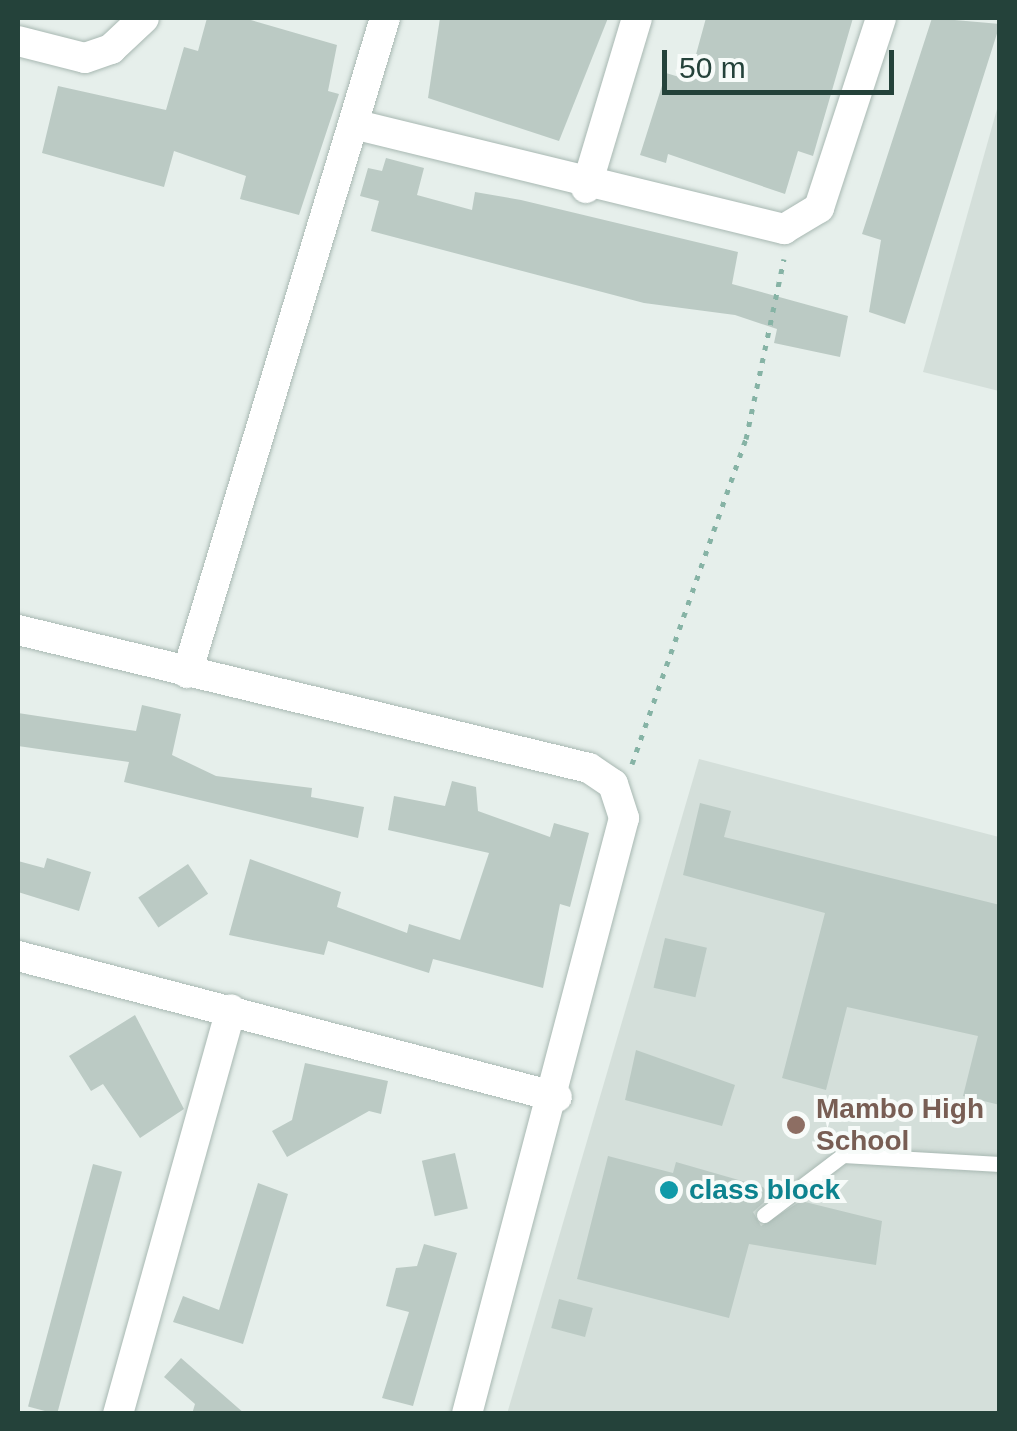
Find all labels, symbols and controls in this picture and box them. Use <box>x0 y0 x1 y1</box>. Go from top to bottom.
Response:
scale bar <box>667 30 900 92</box>
text: 50 m <box>679 51 746 84</box>
place label: Mambo High School <box>816 1092 984 1158</box>
marker: Mambo High School <box>785 1114 807 1136</box>
place label: class block <box>689 1173 840 1207</box>
marker: class block <box>658 1179 680 1201</box>

